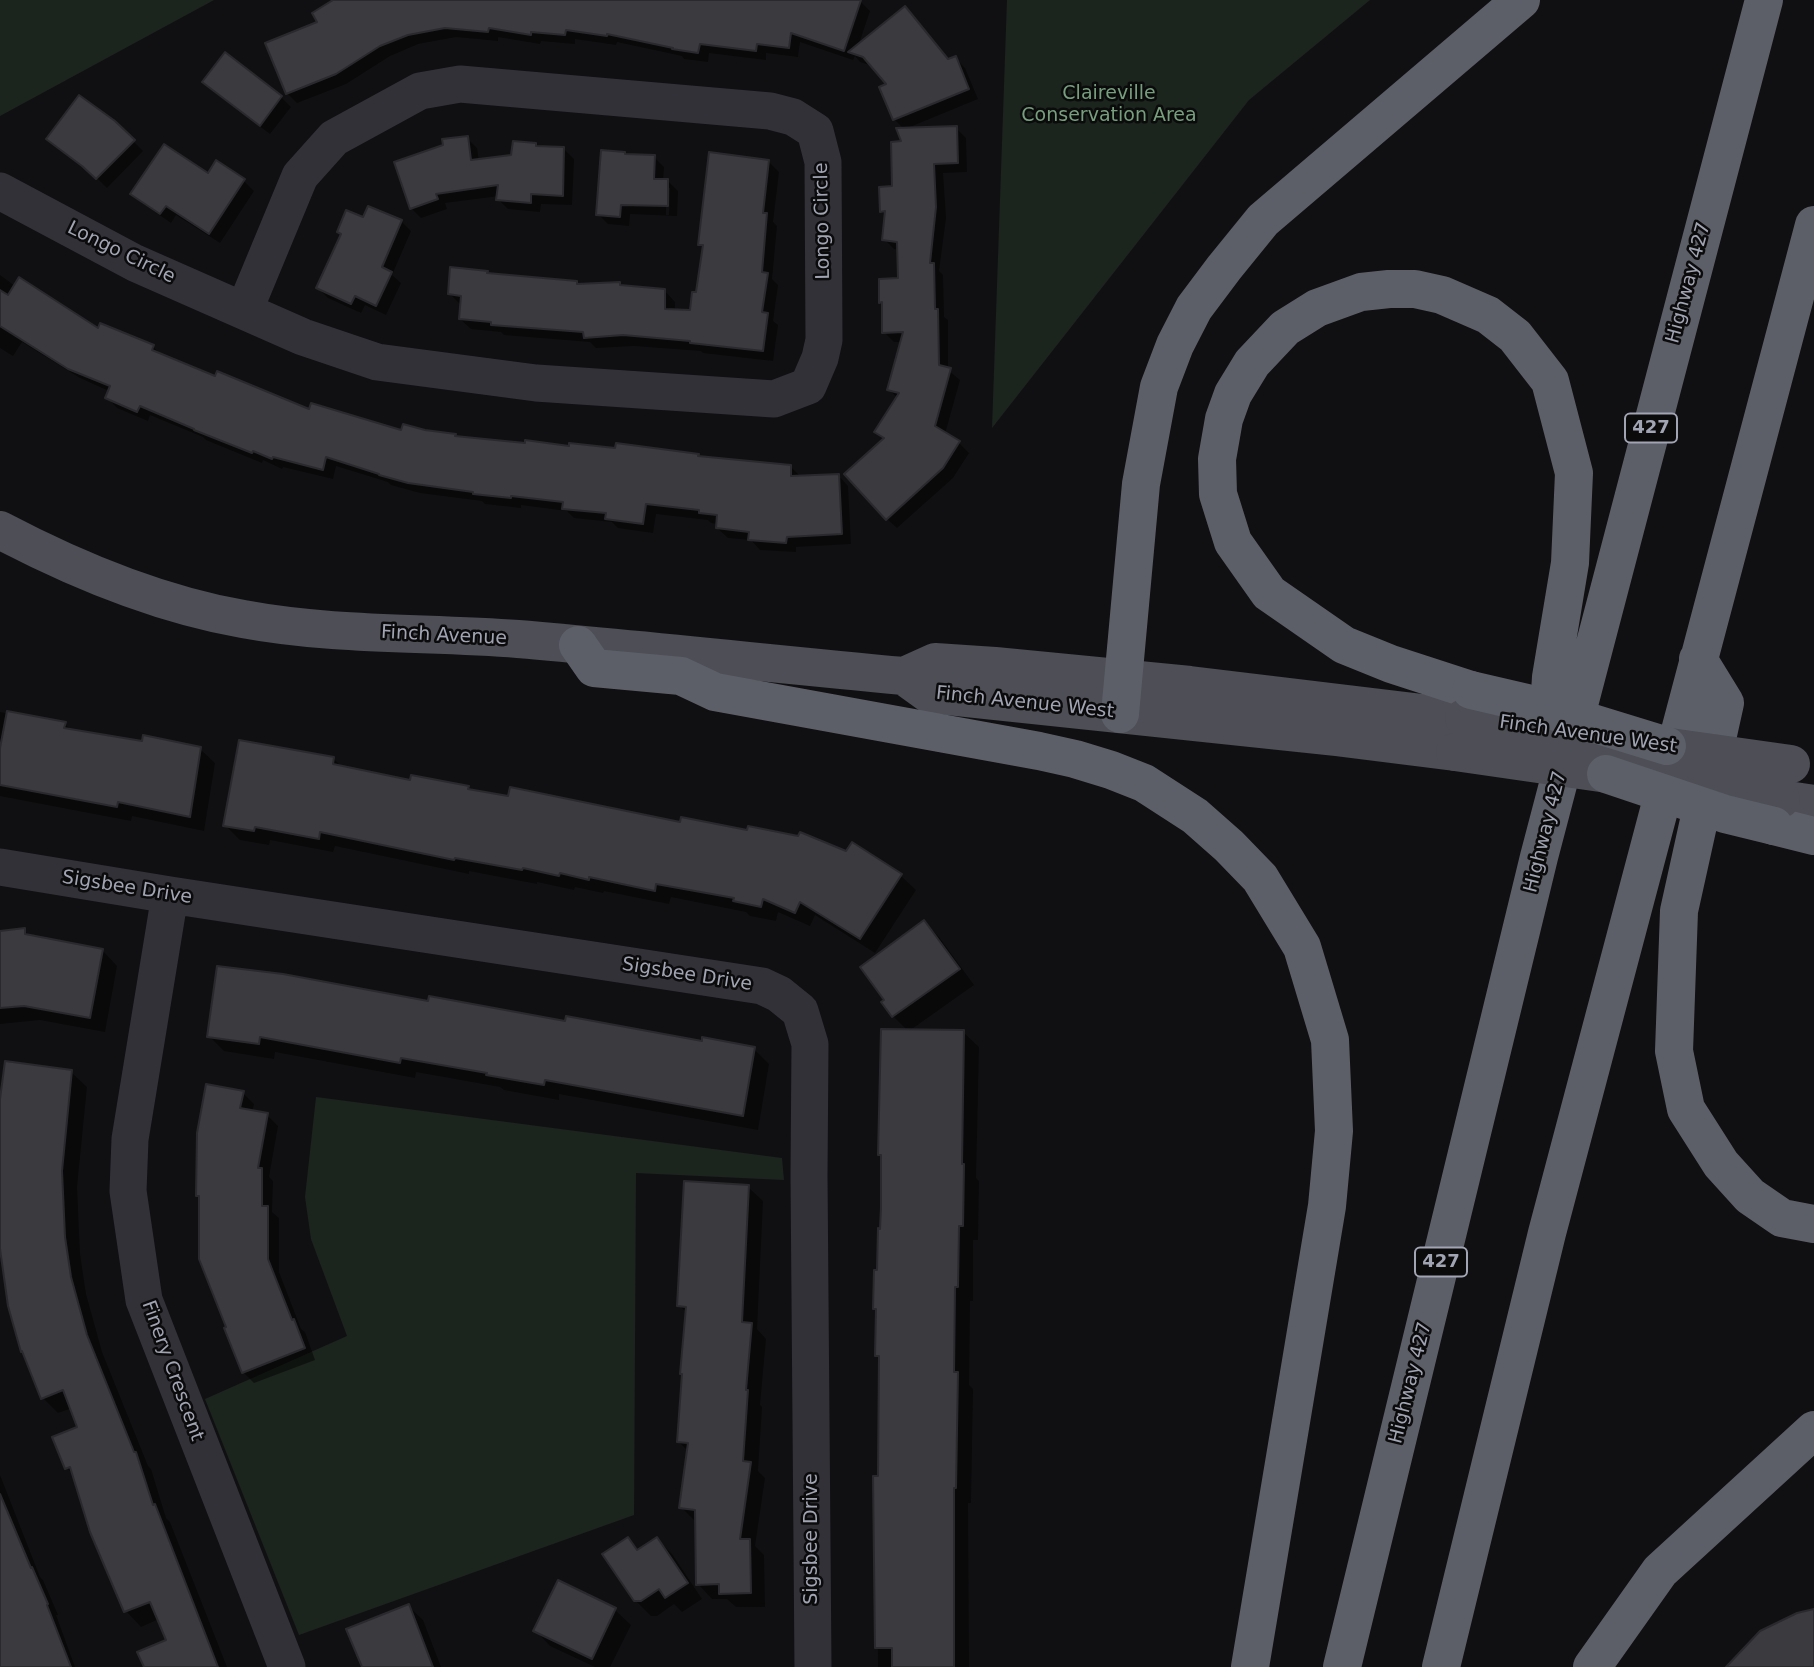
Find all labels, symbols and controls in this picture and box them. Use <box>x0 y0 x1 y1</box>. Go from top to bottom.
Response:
park label: Claireville Conservation Area <box>1021 83 1197 127</box>
street label: Longo Circle <box>811 162 835 280</box>
street label: Longo Circle <box>63 217 179 289</box>
street label: Highway 427 <box>1662 220 1716 346</box>
road number: 427 <box>1625 414 1677 442</box>
street label: Finch Avenue <box>380 621 508 651</box>
street label: Finch Avenue West <box>935 682 1115 724</box>
street label: Finch Avenue West <box>1498 711 1678 759</box>
street label: Highway 427 <box>1520 769 1572 895</box>
street label: Sigsbee Drive <box>60 866 194 910</box>
street label: Sigsbee Drive <box>620 953 754 997</box>
road number: 427 <box>1415 1247 1467 1276</box>
street label: Finery Crescent <box>136 1298 208 1444</box>
street label: Highway 427 <box>1385 1320 1437 1446</box>
street label: Sigsbee Drive <box>801 1473 823 1605</box>

